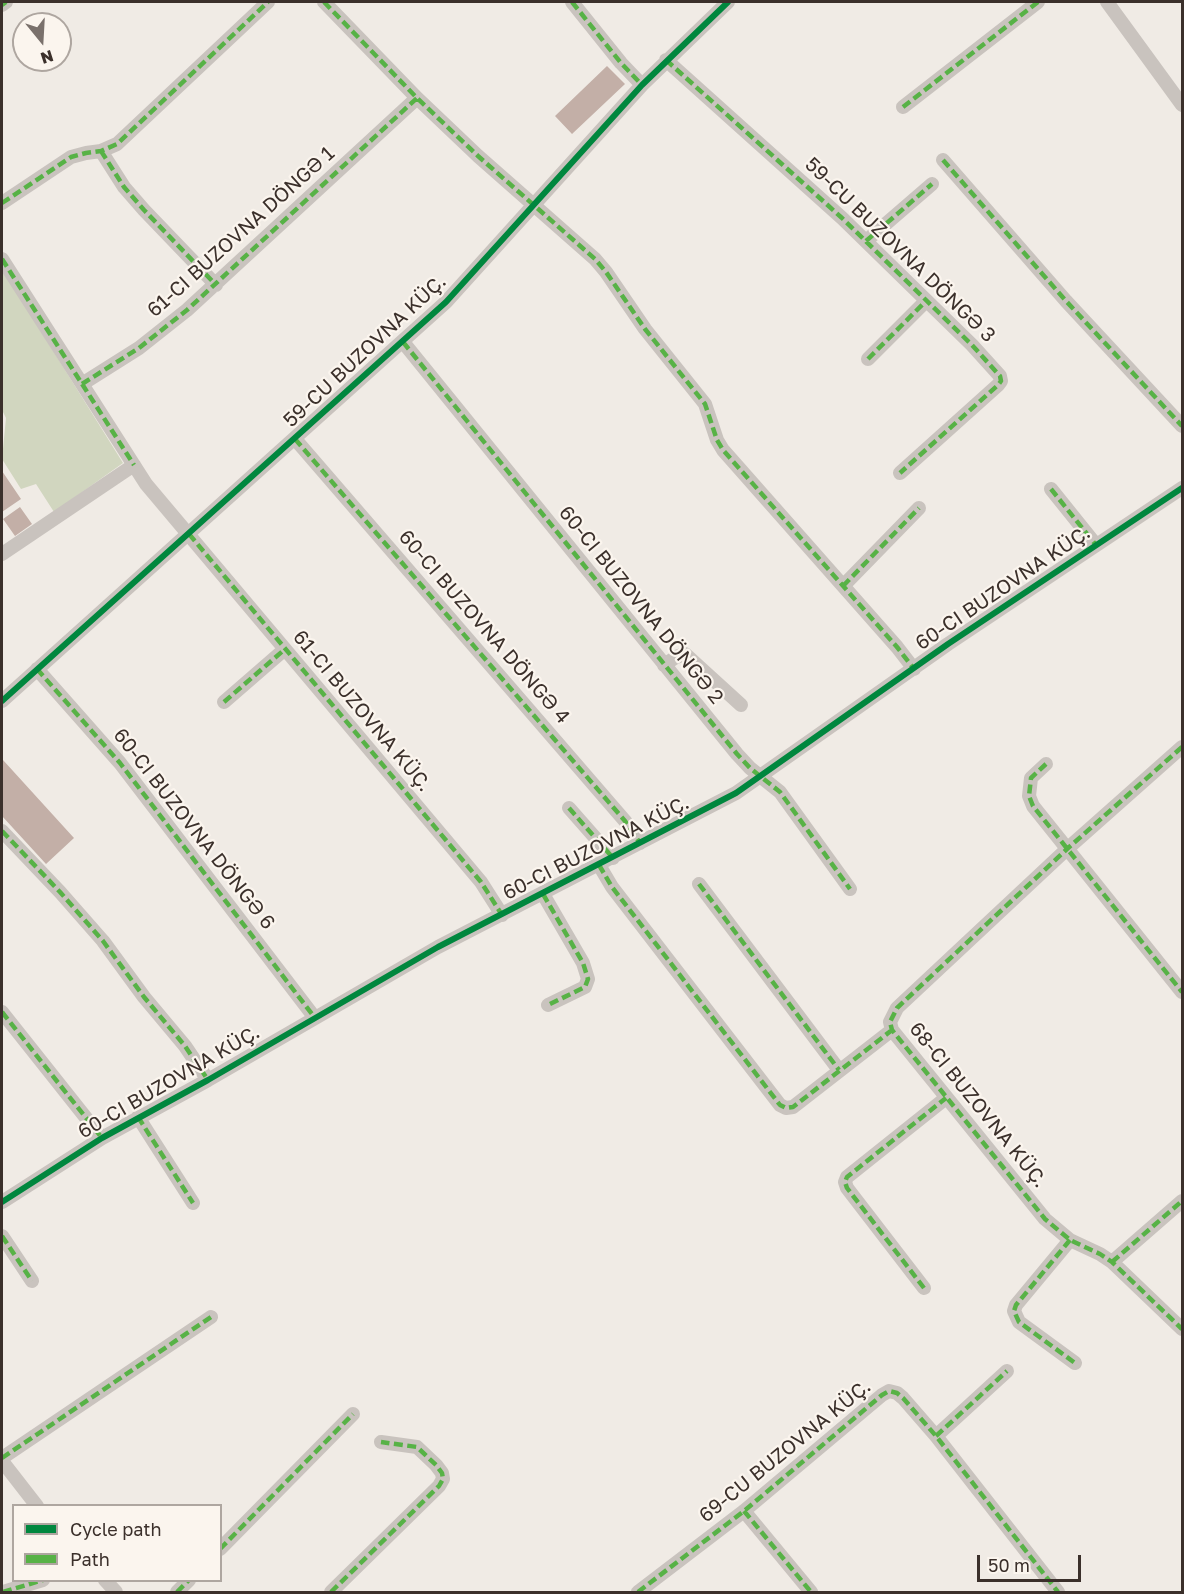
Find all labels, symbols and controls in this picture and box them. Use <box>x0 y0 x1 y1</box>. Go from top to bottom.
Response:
north arrow <box>12 12 72 72</box>
text: N <box>38 46 56 69</box>
street label: 61-CI BUZOVNA DÖNGƏ 1 <box>143 142 339 322</box>
street label: 59-CU BUZOVNA DÖNGƏ 3 <box>800 153 1000 347</box>
street label: 59-CU BUZOVNA KÜÇ. <box>279 269 451 433</box>
street label: 60-CI BUZOVNA DÖNGƏ 2 <box>554 501 728 709</box>
street label: 60-CI BUZOVNA KÜÇ. <box>911 521 1095 655</box>
street label: 60-CI BUZOVNA DÖNGƏ 4 <box>393 525 575 729</box>
street label: 61-CI BUZOVNA KÜÇ. <box>288 626 436 796</box>
street label: 60-CI BUZOVNA DÖNGƏ 6 <box>108 724 280 934</box>
street label: 60-CI BUZOVNA KÜÇ. <box>499 791 693 905</box>
street label: 68-CI BUZOVNA KÜÇ. <box>904 1018 1052 1192</box>
street label: 60-CI BUZOVNA KÜÇ. <box>74 1020 264 1144</box>
street label: 69-CU BUZOVNA KÜÇ. <box>694 1374 876 1528</box>
legend <box>12 1504 222 1582</box>
text: Cycle path <box>70 1518 162 1540</box>
scale bar <box>980 1543 1084 1581</box>
text: Path <box>70 1548 110 1570</box>
text: 50 m <box>988 1554 1030 1576</box>

